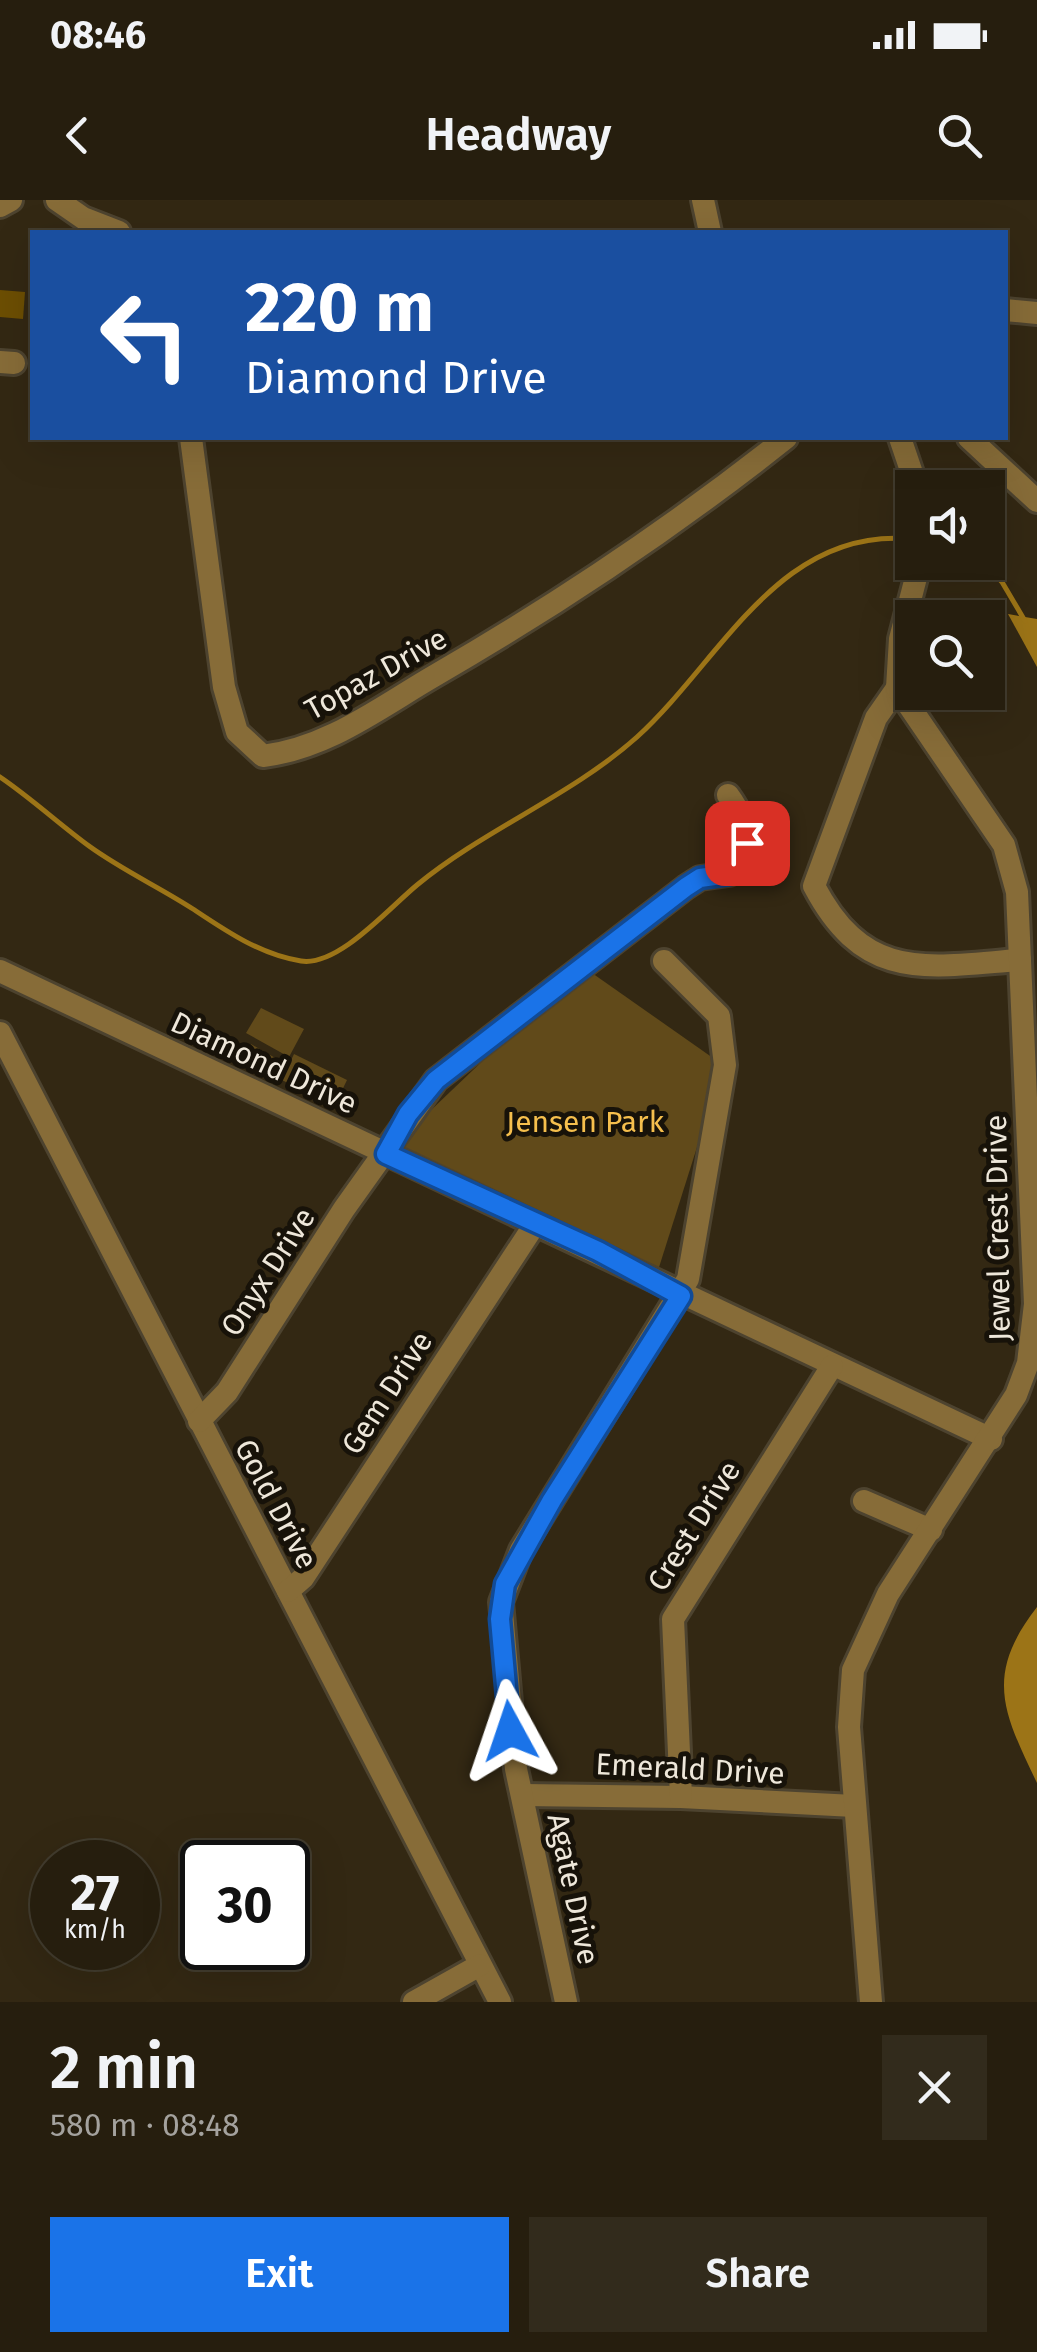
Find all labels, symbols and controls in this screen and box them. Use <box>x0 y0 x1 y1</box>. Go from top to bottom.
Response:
text: 08:46 <box>50 12 146 58</box>
icon: back <box>50 108 105 163</box>
text: Headway <box>426 108 611 162</box>
icon: search <box>932 108 987 163</box>
text: 220 m <box>245 266 434 350</box>
icon: left <box>80 270 210 400</box>
text: Diamond Drive <box>245 351 547 405</box>
map controls <box>895 470 1005 710</box>
button: sound <box>895 470 1005 580</box>
button: search <box>895 600 1005 710</box>
street label: Topaz Drive <box>299 620 453 728</box>
pin <box>705 801 790 886</box>
icon: arrive <box>720 816 775 871</box>
street label: Diamond Drive <box>165 1004 363 1122</box>
park label: Jensen Park <box>506 1104 665 1140</box>
street label: Jewel Crest Drive <box>978 1114 1018 1342</box>
street label: Onyx Drive <box>213 1201 323 1343</box>
street label: Gem Drive <box>334 1325 440 1461</box>
street label: Gold Drive <box>227 1433 325 1575</box>
street label: Crest Drive <box>640 1454 748 1598</box>
position arrow <box>458 1679 562 1783</box>
street label: Emerald Drive <box>595 1746 785 1792</box>
street label: Agate Drive <box>539 1810 607 1968</box>
speed limit sign: 30 <box>180 1840 310 1970</box>
text: 27 <box>71 1863 119 1923</box>
text: km/h <box>64 1915 126 1945</box>
text: 2 min <box>50 2032 198 2104</box>
button: close <box>882 2035 987 2140</box>
text: 580 m · 08:48 <box>50 2106 240 2144</box>
button: Exit <box>50 2217 509 2332</box>
button: Share <box>529 2217 987 2332</box>

